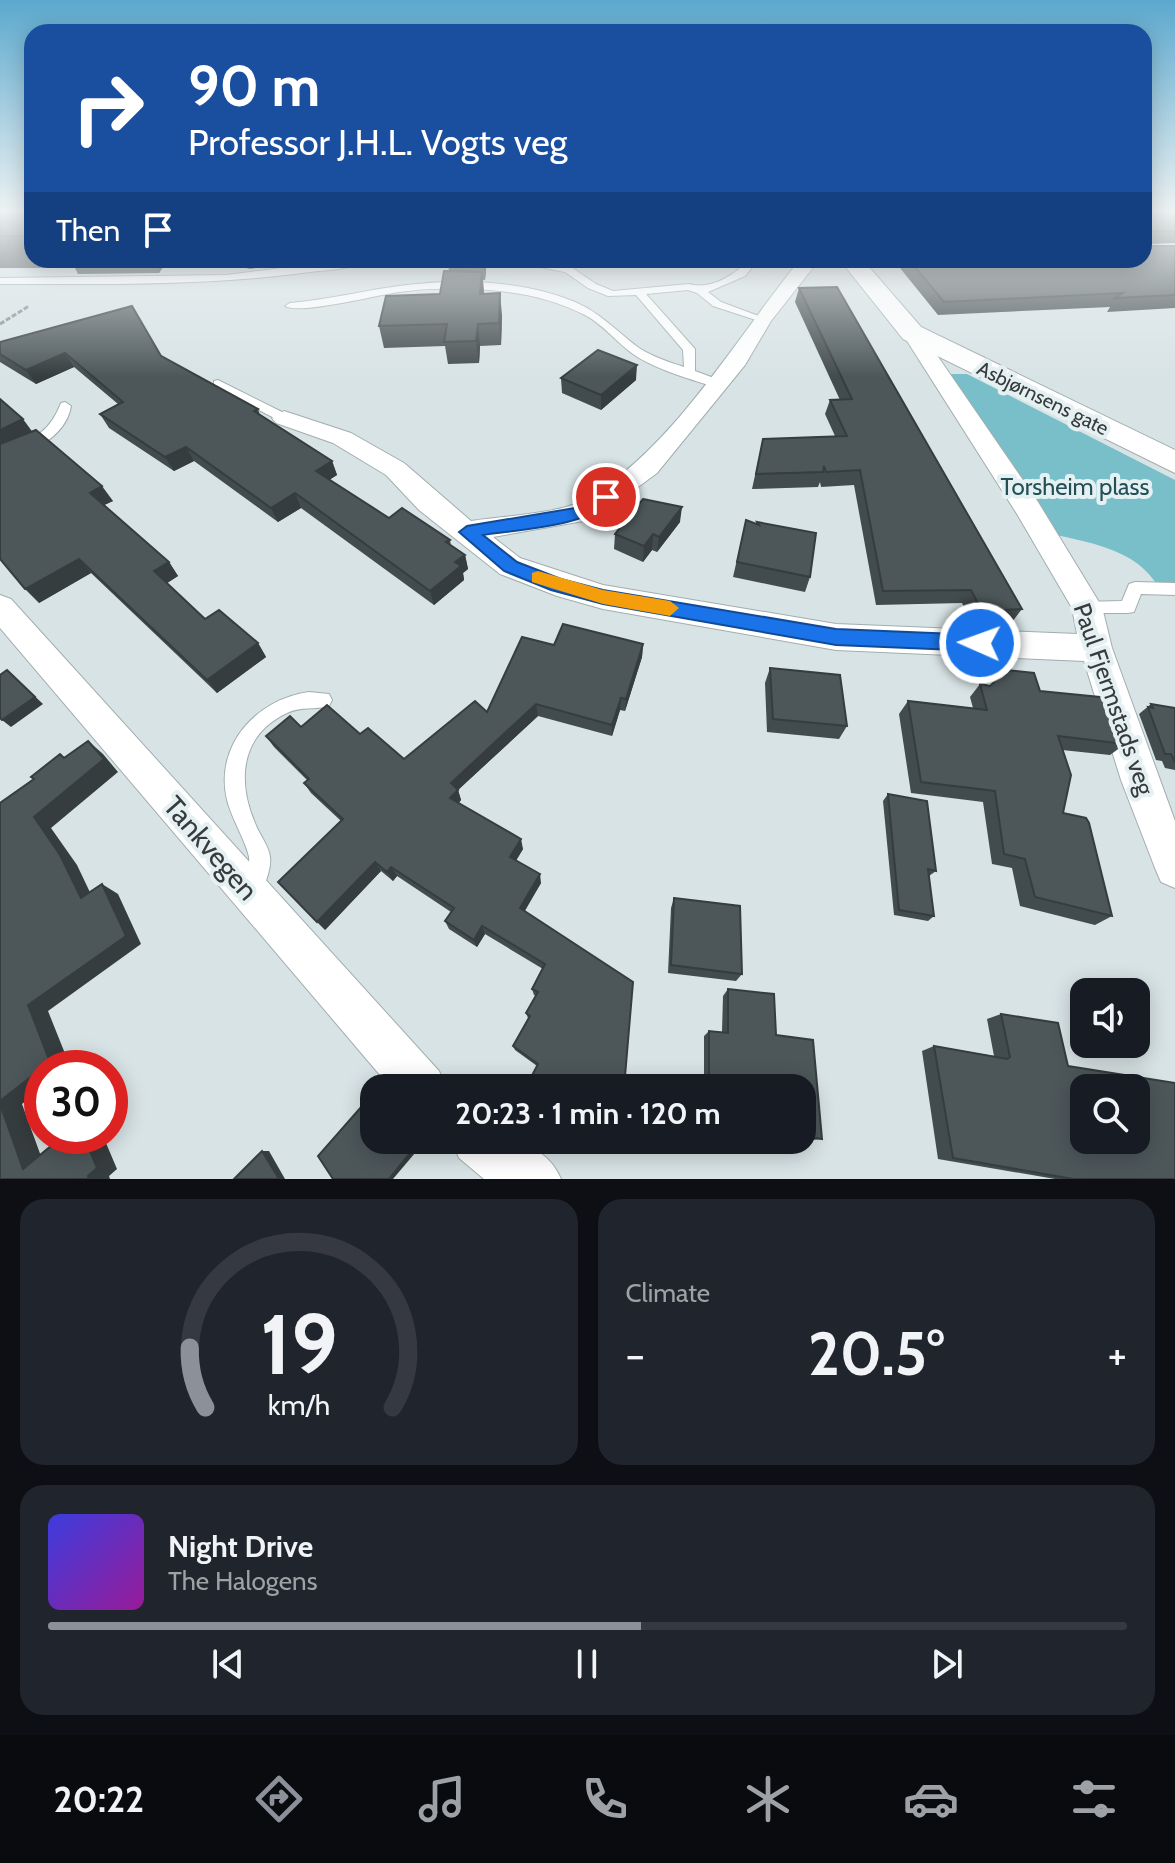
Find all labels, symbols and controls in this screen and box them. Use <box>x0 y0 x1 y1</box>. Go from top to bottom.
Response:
text: 90 m <box>188 52 320 120</box>
icon: right <box>56 56 160 160</box>
text: Professor J.H.L. Vogts veg <box>188 120 568 164</box>
icon: arrive <box>136 208 180 252</box>
text: Then <box>56 212 120 249</box>
street label: Asbjørnsens gate <box>973 356 1113 440</box>
pin <box>572 463 640 531</box>
park label: Torsheim plass <box>1001 472 1149 501</box>
icon: arrive <box>584 475 628 519</box>
street label: Paul Fjermstads veg <box>1068 599 1161 800</box>
position arrow <box>938 601 1022 685</box>
street label: Tankvegen <box>157 789 265 907</box>
map controls <box>1070 978 1150 1154</box>
button: sound <box>1070 978 1150 1058</box>
speed limit sign: 30 <box>24 1050 128 1154</box>
button: search <box>1070 1074 1150 1154</box>
text: 20:23 · 1 min · 120 m <box>455 1095 721 1132</box>
text: Climate <box>626 1277 710 1309</box>
text: 19 <box>260 1294 337 1395</box>
text: 20.5° <box>808 1317 944 1390</box>
text: − <box>626 1328 645 1381</box>
text: + <box>1108 1328 1127 1381</box>
text: km/h <box>267 1387 330 1422</box>
text: Night Drive <box>168 1528 313 1565</box>
text: The Halogens <box>168 1565 317 1597</box>
icon: previous <box>206 1642 250 1686</box>
icon: pause <box>565 1642 609 1686</box>
icon: next <box>925 1642 969 1686</box>
icon: directions <box>251 1771 307 1827</box>
icon: music <box>414 1771 470 1827</box>
icon: phone <box>577 1771 633 1827</box>
icon: climate <box>740 1771 796 1827</box>
icon: car <box>903 1771 959 1827</box>
icon: filters <box>1066 1771 1122 1827</box>
text: 20:22 <box>53 1777 144 1821</box>

